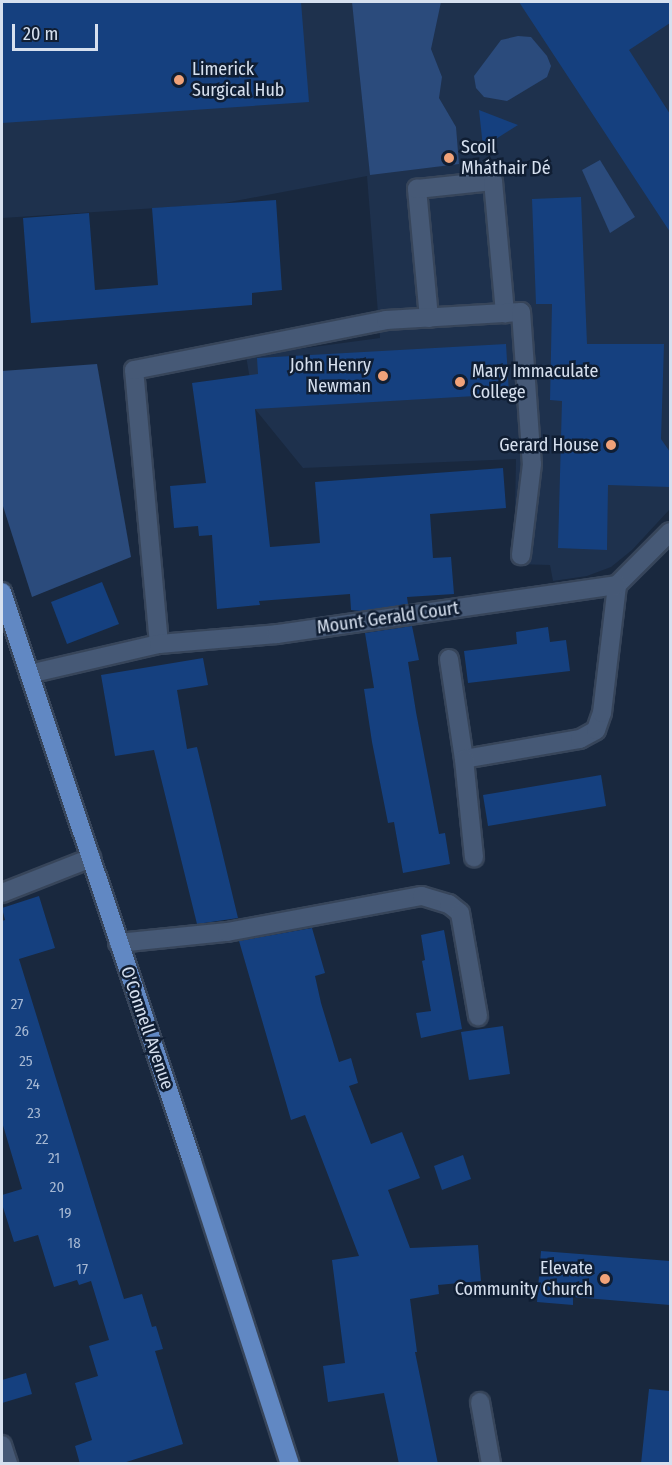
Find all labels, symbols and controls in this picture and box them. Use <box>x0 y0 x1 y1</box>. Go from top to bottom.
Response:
scale bar <box>15 12 100 50</box>
text: 20 m <box>23 23 58 45</box>
place label: Limerick Surgical Hub <box>192 59 284 101</box>
marker: Limerick Surgical Hub <box>170 71 188 89</box>
place label: Scoil Mháthair Dé <box>461 137 551 180</box>
marker: Scoil Mháthair Dé <box>442 151 456 165</box>
place label: John Henry Newman <box>290 355 371 398</box>
place label: Mary Immaculate College <box>472 361 598 404</box>
marker: John Henry Newman <box>376 369 390 383</box>
marker: Mary Immaculate College <box>453 375 467 389</box>
place label: Gerard House <box>499 434 599 456</box>
marker: Gerard House <box>604 438 618 452</box>
street label: Mount Gerald Court <box>316 597 460 639</box>
street label: O'Connell Avenue <box>116 964 178 1092</box>
house number: 27 <box>11 996 23 1014</box>
house number: 26 <box>15 1023 29 1041</box>
house number: 25 <box>19 1053 33 1071</box>
house number: 24 <box>26 1076 40 1094</box>
house number: 23 <box>27 1105 41 1123</box>
house number: 22 <box>35 1131 49 1149</box>
house number: 21 <box>48 1150 60 1168</box>
house number: 20 <box>50 1179 64 1197</box>
house number: 19 <box>58 1205 72 1223</box>
house number: 18 <box>67 1235 81 1253</box>
place label: Elevate Community Church <box>455 1258 593 1300</box>
house number: 17 <box>76 1261 88 1279</box>
marker: Elevate Community Church <box>598 1272 612 1286</box>

